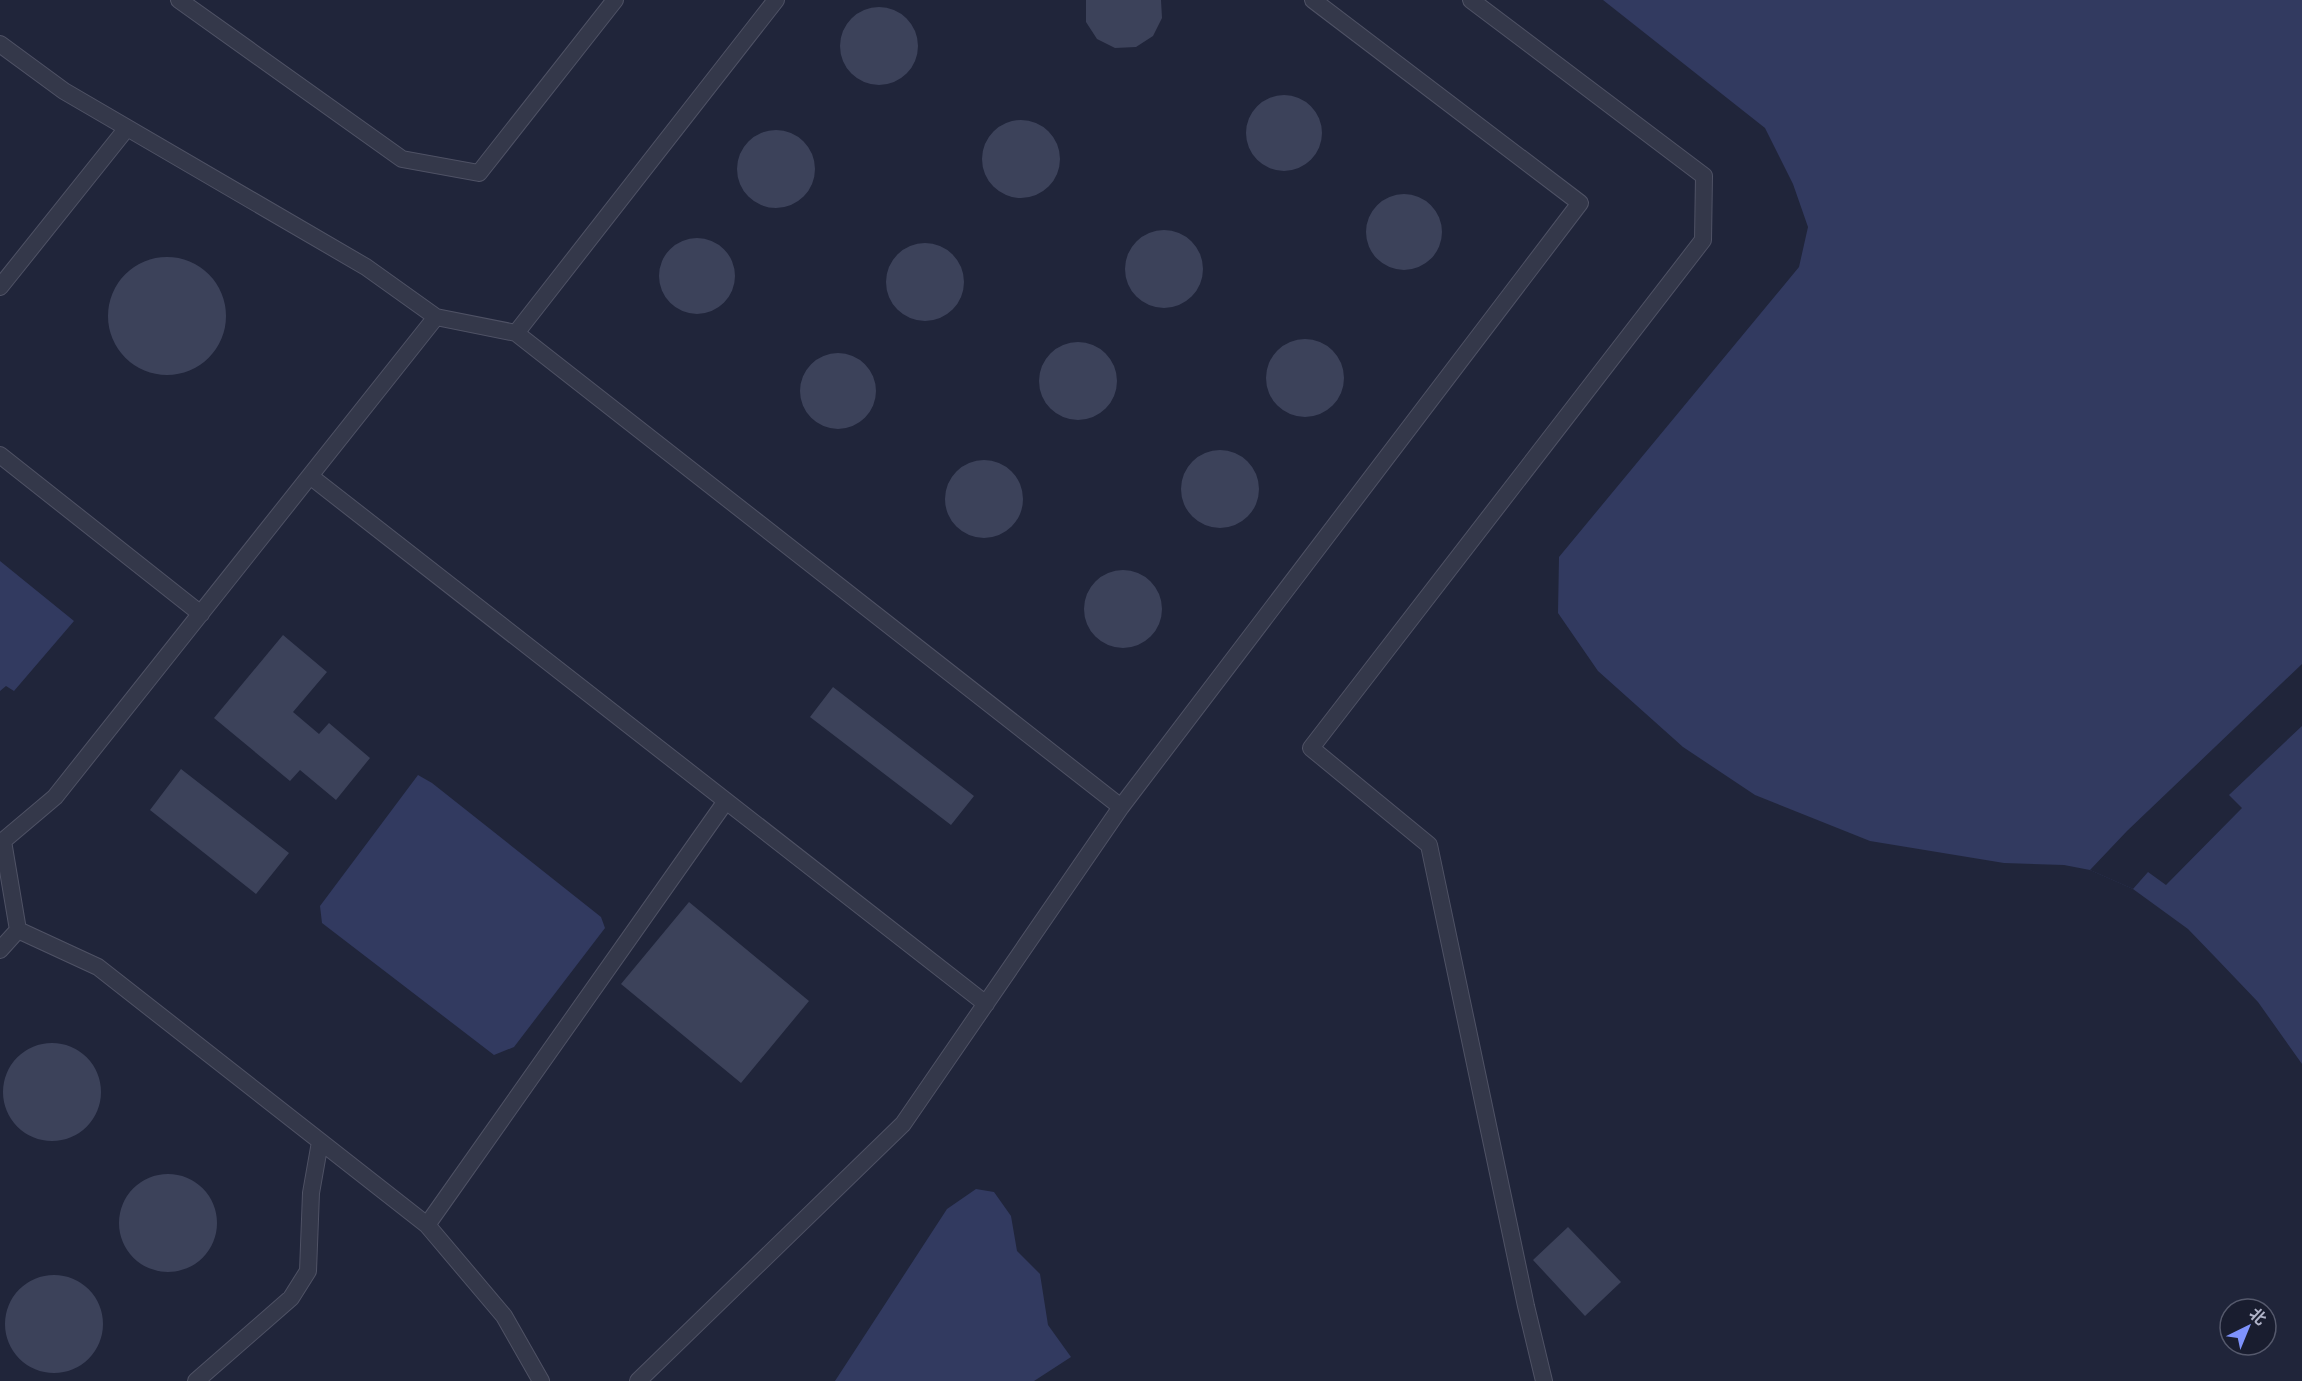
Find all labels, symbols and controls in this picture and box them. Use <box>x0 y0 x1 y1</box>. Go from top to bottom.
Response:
north arrow <box>2218 1297 2278 1357</box>
text: 北 <box>2246 1304 2270 1328</box>

